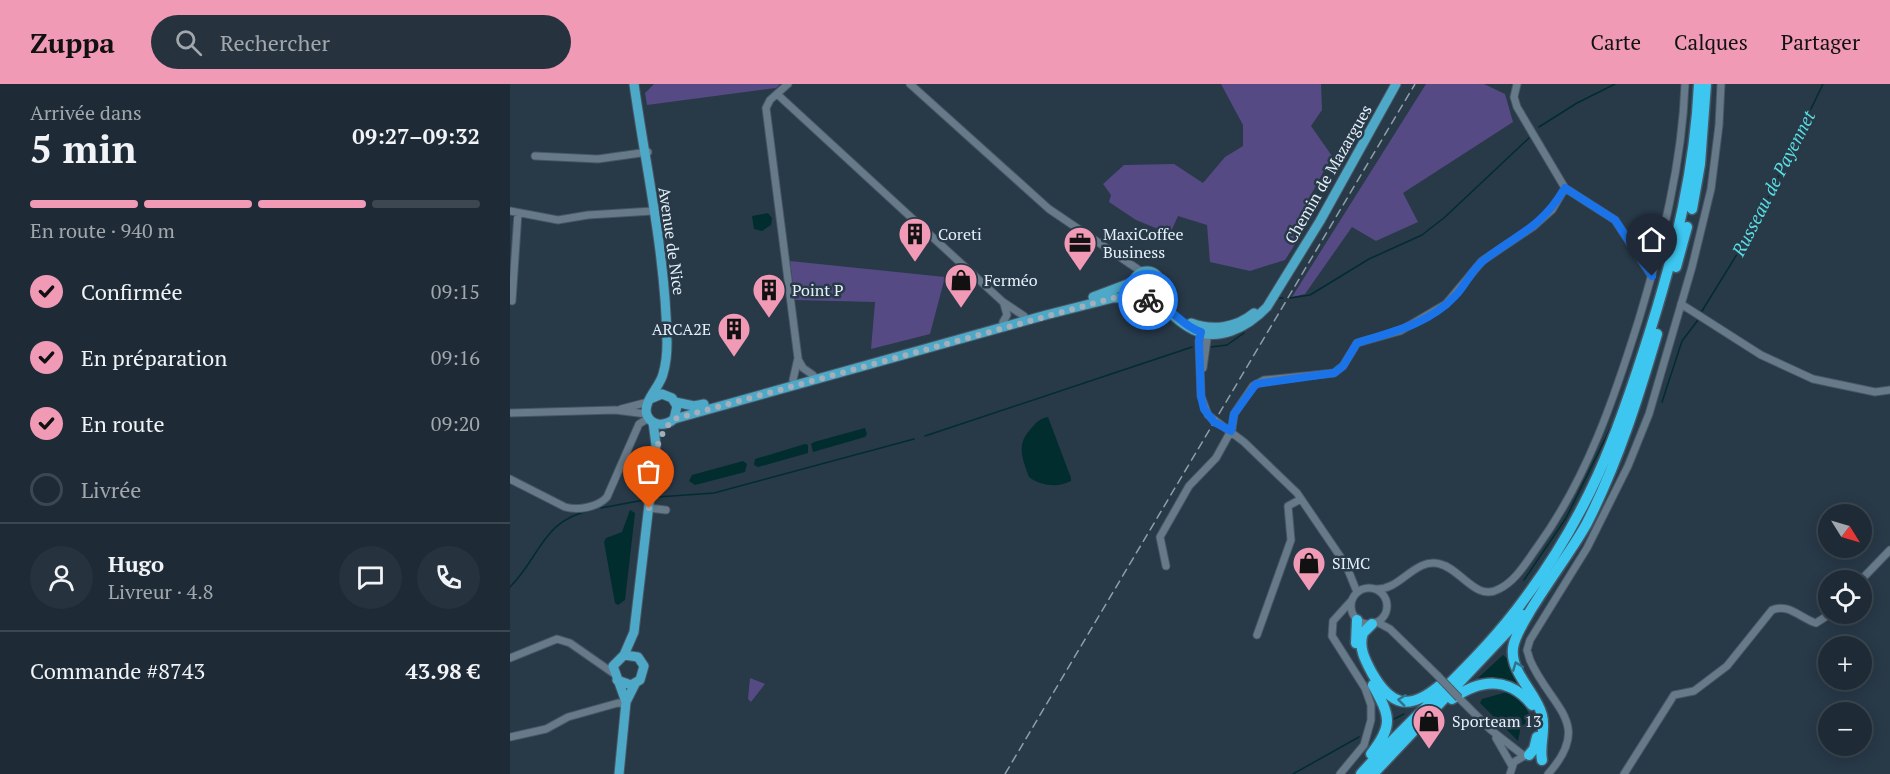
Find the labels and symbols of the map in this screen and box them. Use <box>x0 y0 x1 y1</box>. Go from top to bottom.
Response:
street label: Chemin de Mazargues <box>1279 100 1377 248</box>
water label: Russeau de Payennet <box>1725 105 1821 261</box>
street label: Avenue de Nice <box>654 186 690 296</box>
pin <box>1626 214 1677 276</box>
building icon: Coreti <box>897 216 933 263</box>
place label: Coreti <box>938 223 982 245</box>
place label: MaxiCoffee Business <box>1103 223 1184 263</box>
office icon: MaxiCoffee Business <box>1062 225 1098 272</box>
shop icon: Ferméo <box>943 262 979 309</box>
place label: Ferméo <box>984 269 1038 291</box>
courier <box>1118 270 1178 330</box>
building icon: Point P <box>751 272 787 319</box>
place label: Point P <box>792 279 844 301</box>
building icon: ARCA2E <box>716 311 752 358</box>
place label: ARCA2E <box>652 318 711 340</box>
pin <box>623 446 674 508</box>
north arrow <box>1818 504 1872 558</box>
shop icon: SIMC <box>1291 545 1327 592</box>
place label: SIMC <box>1332 552 1370 574</box>
one-way arrow <box>1511 662 1524 672</box>
one-way arrow <box>1397 694 1407 707</box>
shop icon: Sporteam 13 <box>1411 703 1447 750</box>
place label: Sporteam 13 <box>1452 710 1541 732</box>

